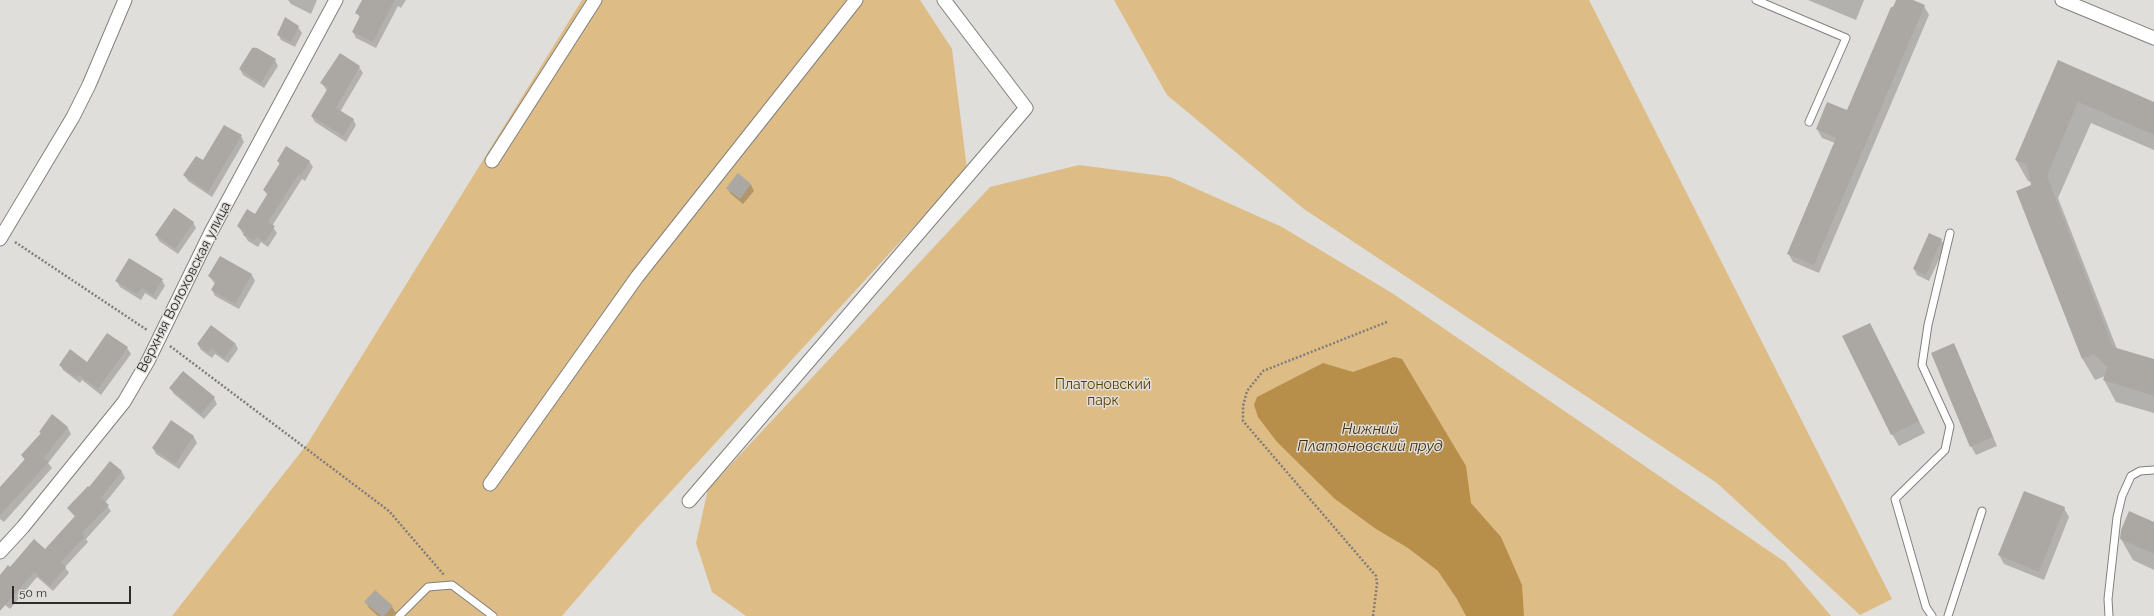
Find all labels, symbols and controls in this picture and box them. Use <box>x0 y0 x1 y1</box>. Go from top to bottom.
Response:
street label: Верхняя Волоховская улица <box>134 199 234 375</box>
park label: Платоновский парк <box>1055 377 1151 410</box>
water label: Нижний Платоновский пруд <box>1297 420 1443 455</box>
scale bar <box>14 578 133 604</box>
text: 50 m <box>19 586 47 600</box>

